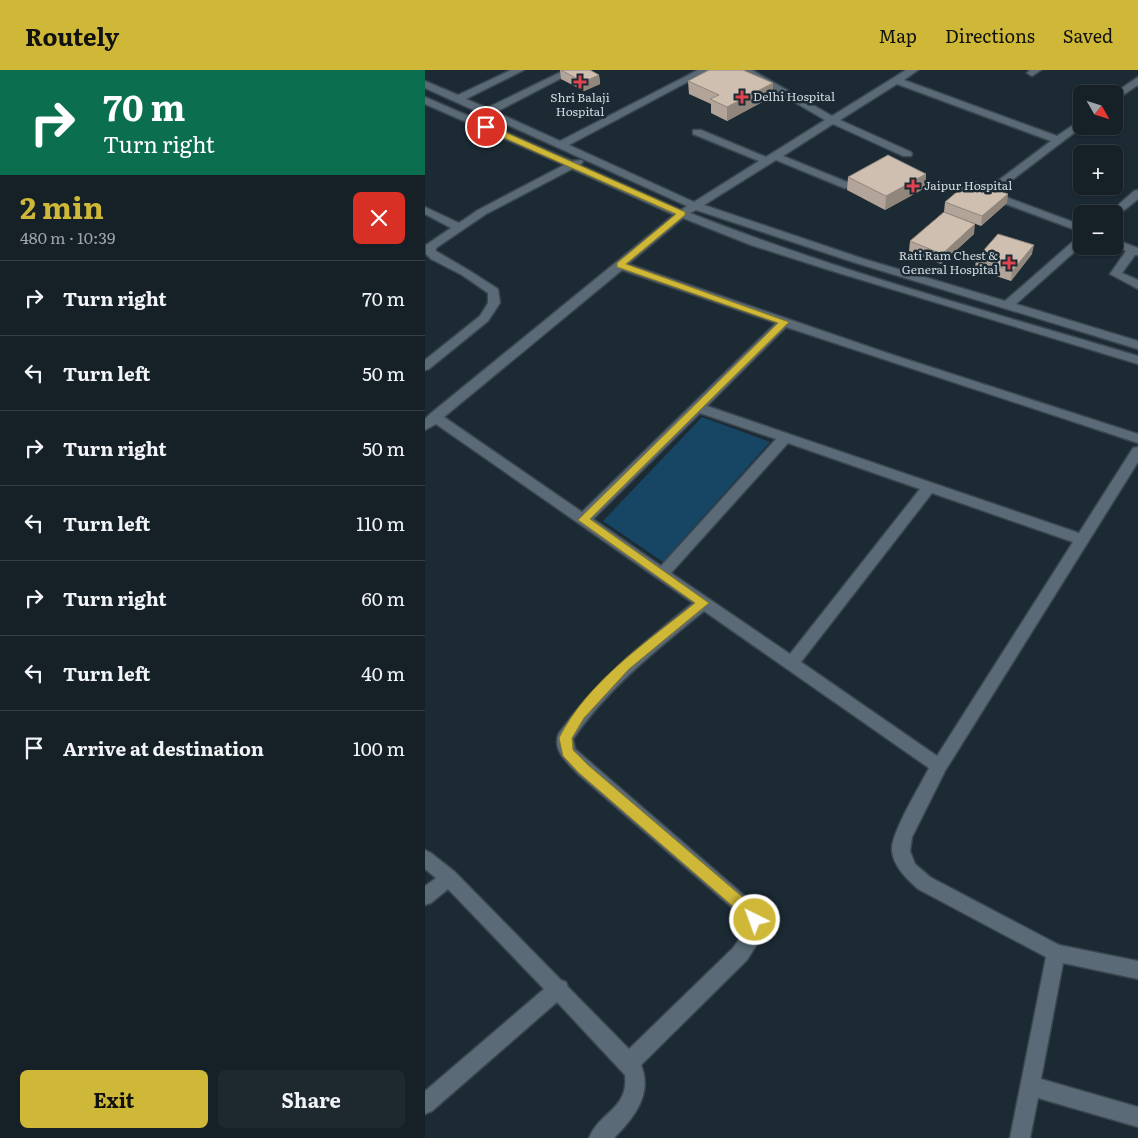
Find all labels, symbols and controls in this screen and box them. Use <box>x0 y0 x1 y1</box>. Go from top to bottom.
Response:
text: Routely <box>25 18 119 53</box>
text: Map <box>879 22 917 49</box>
text: Directions <box>945 22 1035 49</box>
text: Saved <box>1063 22 1113 49</box>
marker: Shri Balaji Hospital <box>573 75 587 89</box>
text: 70 m <box>103 80 185 132</box>
north arrow <box>1073 85 1123 135</box>
map controls <box>1073 85 1123 255</box>
place label: Delhi Hospital <box>753 87 835 105</box>
place label: Shri Balaji Hospital <box>550 88 610 120</box>
icon: right <box>20 90 85 155</box>
marker: Delhi Hospital <box>735 90 749 104</box>
pin <box>465 106 507 148</box>
icon: arrive <box>472 113 500 141</box>
text: Turn right <box>103 127 215 160</box>
button: + <box>1073 145 1123 195</box>
place label: Jaipur Hospital <box>924 176 1012 194</box>
marker: Jaipur Hospital <box>906 179 920 193</box>
text: 2 min <box>20 184 104 228</box>
button: close <box>353 192 405 244</box>
button: − <box>1073 205 1123 255</box>
text: 480 m · 10:39 <box>20 225 115 249</box>
place label: Rati Ram Chest & General Hospital <box>899 246 998 278</box>
marker: Rati Ram Chest & General Hospital <box>1002 256 1016 270</box>
icon: right <box>20 284 48 312</box>
text: Turn right <box>63 284 167 312</box>
text: 70 m <box>362 284 405 312</box>
icon: left <box>20 359 48 387</box>
text: Turn left <box>63 359 150 387</box>
text: 50 m <box>362 359 405 387</box>
icon: right <box>20 434 48 462</box>
text: Turn right <box>63 434 167 462</box>
text: 50 m <box>362 434 405 462</box>
icon: left <box>20 509 48 537</box>
text: Turn left <box>63 509 150 537</box>
text: 110 m <box>356 509 405 537</box>
icon: right <box>20 584 48 612</box>
text: Turn right <box>63 584 167 612</box>
text: 60 m <box>362 584 405 612</box>
icon: left <box>20 659 48 687</box>
text: Turn left <box>63 659 150 687</box>
text: 40 m <box>361 659 405 687</box>
icon: arrive <box>20 734 48 762</box>
text: Arrive at destination <box>63 734 264 762</box>
text: 100 m <box>353 734 405 762</box>
position arrow <box>728 893 780 945</box>
button: Exit <box>20 1070 208 1128</box>
button: Share <box>218 1070 405 1128</box>

